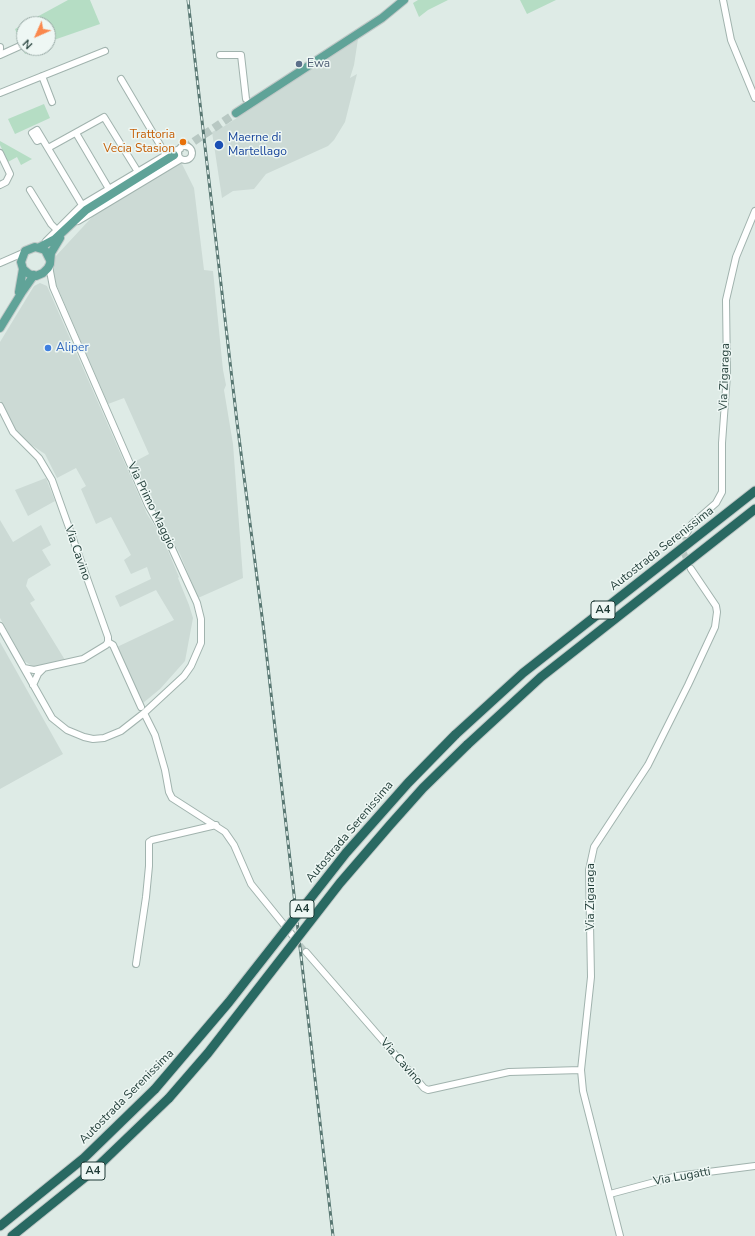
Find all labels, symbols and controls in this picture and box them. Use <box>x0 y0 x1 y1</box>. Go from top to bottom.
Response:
north arrow <box>16 16 56 56</box>
text: N <box>20 36 36 52</box>
place label: Ewa <box>307 57 330 71</box>
marker: Ewa <box>294 59 304 69</box>
place label: Trattoria Vecia Stasion <box>103 128 175 156</box>
place label: Maerne di Martellago <box>228 131 287 159</box>
marker: Trattoria Vecia Stasion <box>178 137 188 147</box>
marker: Maerne di Martellago <box>213 139 225 151</box>
place label: Aliper <box>56 341 89 355</box>
marker: Aliper <box>43 343 53 353</box>
street label: Via Zigaraga <box>717 343 733 411</box>
street label: Via Primo Maggio <box>124 460 178 552</box>
street label: Autostrada Serenissima <box>607 504 717 594</box>
street label: Via Cavino <box>61 524 93 582</box>
road number: A4 <box>591 601 615 619</box>
street label: Autostrada Serenissima <box>303 778 397 886</box>
street label: Via Zigaraga <box>584 863 598 931</box>
road number: A4 <box>290 900 314 918</box>
street label: Via Cavino <box>377 1036 425 1088</box>
street label: Autostrada Serenissima <box>77 1047 177 1147</box>
road number: A4 <box>81 1162 105 1180</box>
street label: Via Lugatti <box>652 1165 712 1189</box>

